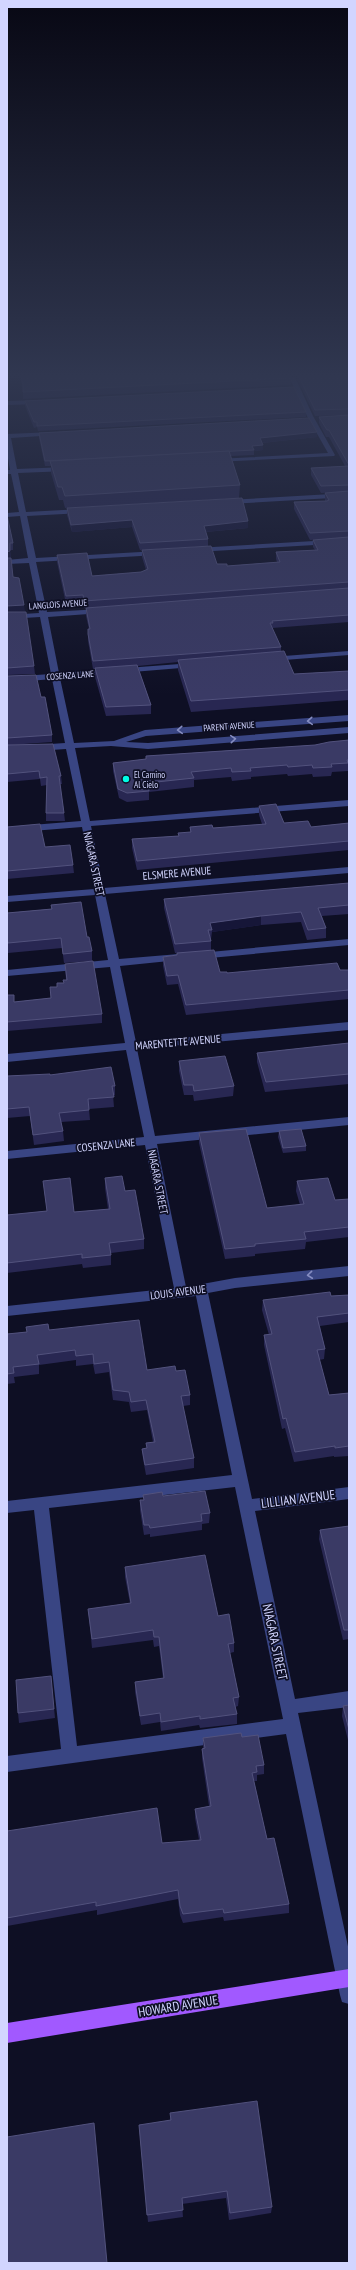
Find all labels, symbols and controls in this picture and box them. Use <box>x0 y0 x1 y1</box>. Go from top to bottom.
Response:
street label: LANGLOIS AVENUE <box>28 596 88 612</box>
street label: COSENZA LANE <box>46 668 94 682</box>
one-way arrow <box>307 716 313 725</box>
street label: PARENT AVENUE <box>203 719 255 733</box>
one-way arrow <box>177 725 183 734</box>
one-way arrow <box>230 734 236 743</box>
place label: El Camino Al Cielo <box>134 769 165 790</box>
marker: El Camino Al Cielo <box>121 774 131 784</box>
street label: NIAGARA STREET <box>80 830 108 898</box>
street label: ELSMERE AVENUE <box>142 863 212 883</box>
street label: MARENTETTE AVENUE <box>135 1031 221 1053</box>
street label: COSENZA LANE <box>76 1135 136 1155</box>
street label: NIAGARA STREET <box>145 1149 171 1216</box>
one-way arrow <box>307 1270 313 1279</box>
street label: LOUIS AVENUE <box>149 1282 207 1302</box>
street label: LILLIAN AVENUE <box>260 1486 336 1512</box>
street label: NIAGARA STREET <box>259 1602 291 1682</box>
street label: HOWARD AVENUE <box>137 1991 219 2021</box>

